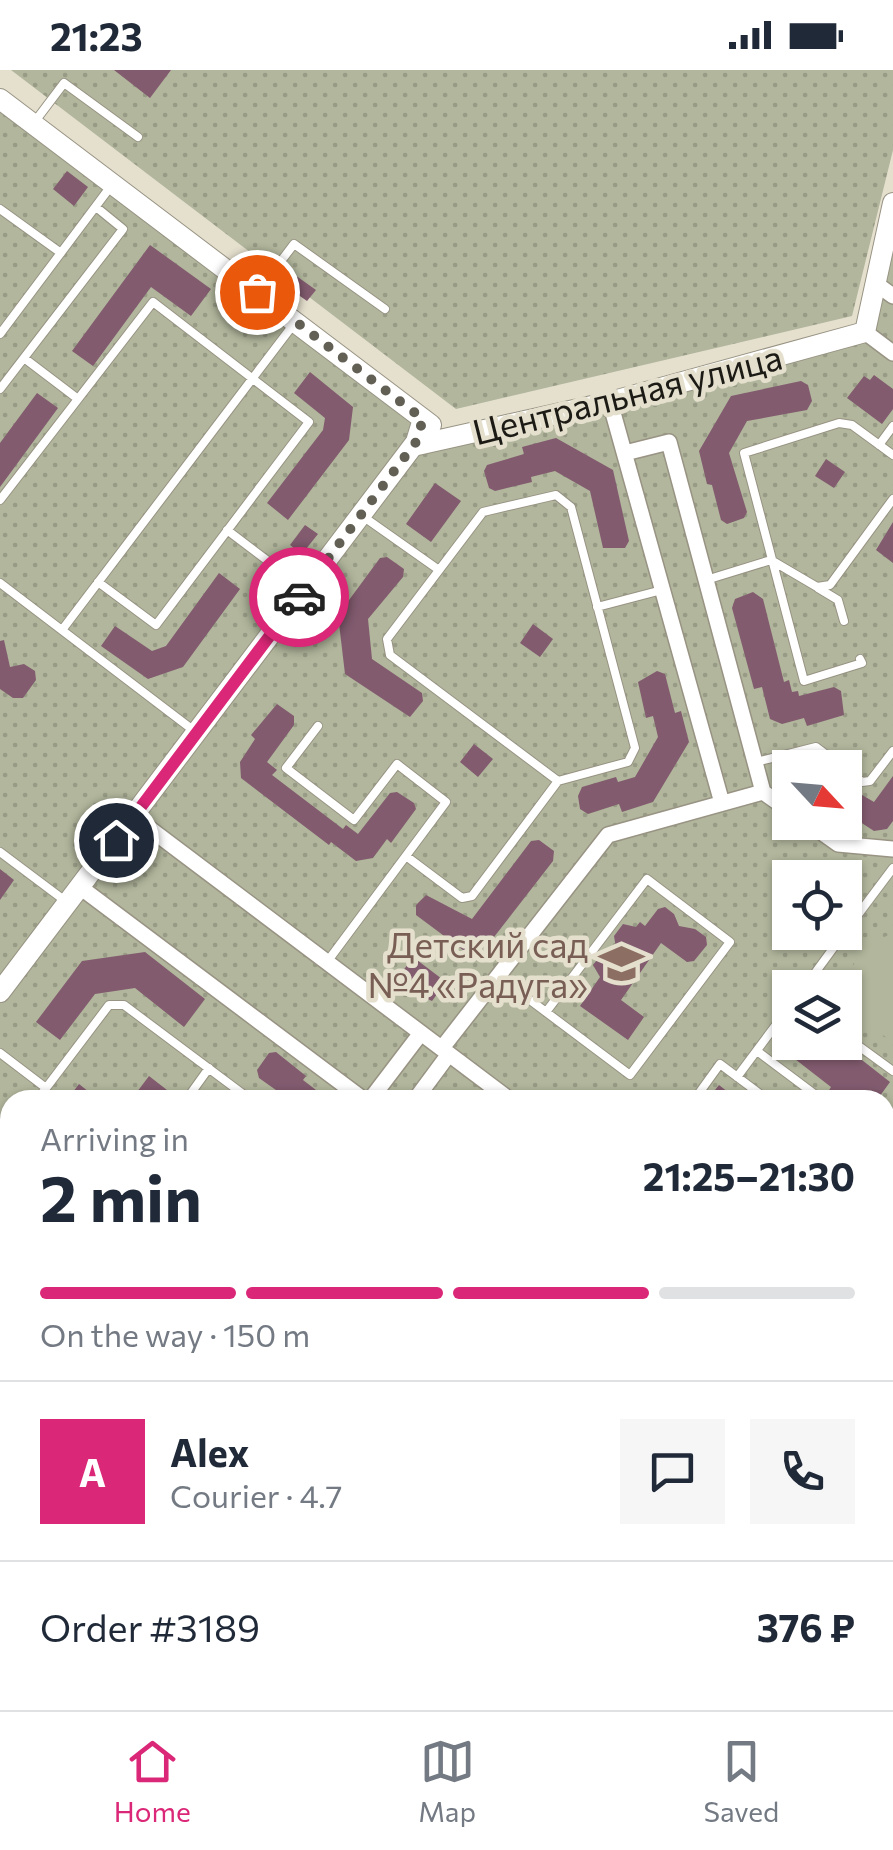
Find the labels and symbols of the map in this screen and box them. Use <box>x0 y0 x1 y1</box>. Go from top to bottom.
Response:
pin <box>215 250 300 335</box>
street label: Центральная улица <box>468 334 786 452</box>
courier <box>249 547 349 647</box>
north arrow <box>772 750 862 840</box>
pin <box>74 798 159 883</box>
place label: Детский сад №4 «Радуга» <box>368 922 588 1005</box>
school or university icon: Детский сад №4 «Радуга» <box>597 939 645 987</box>

